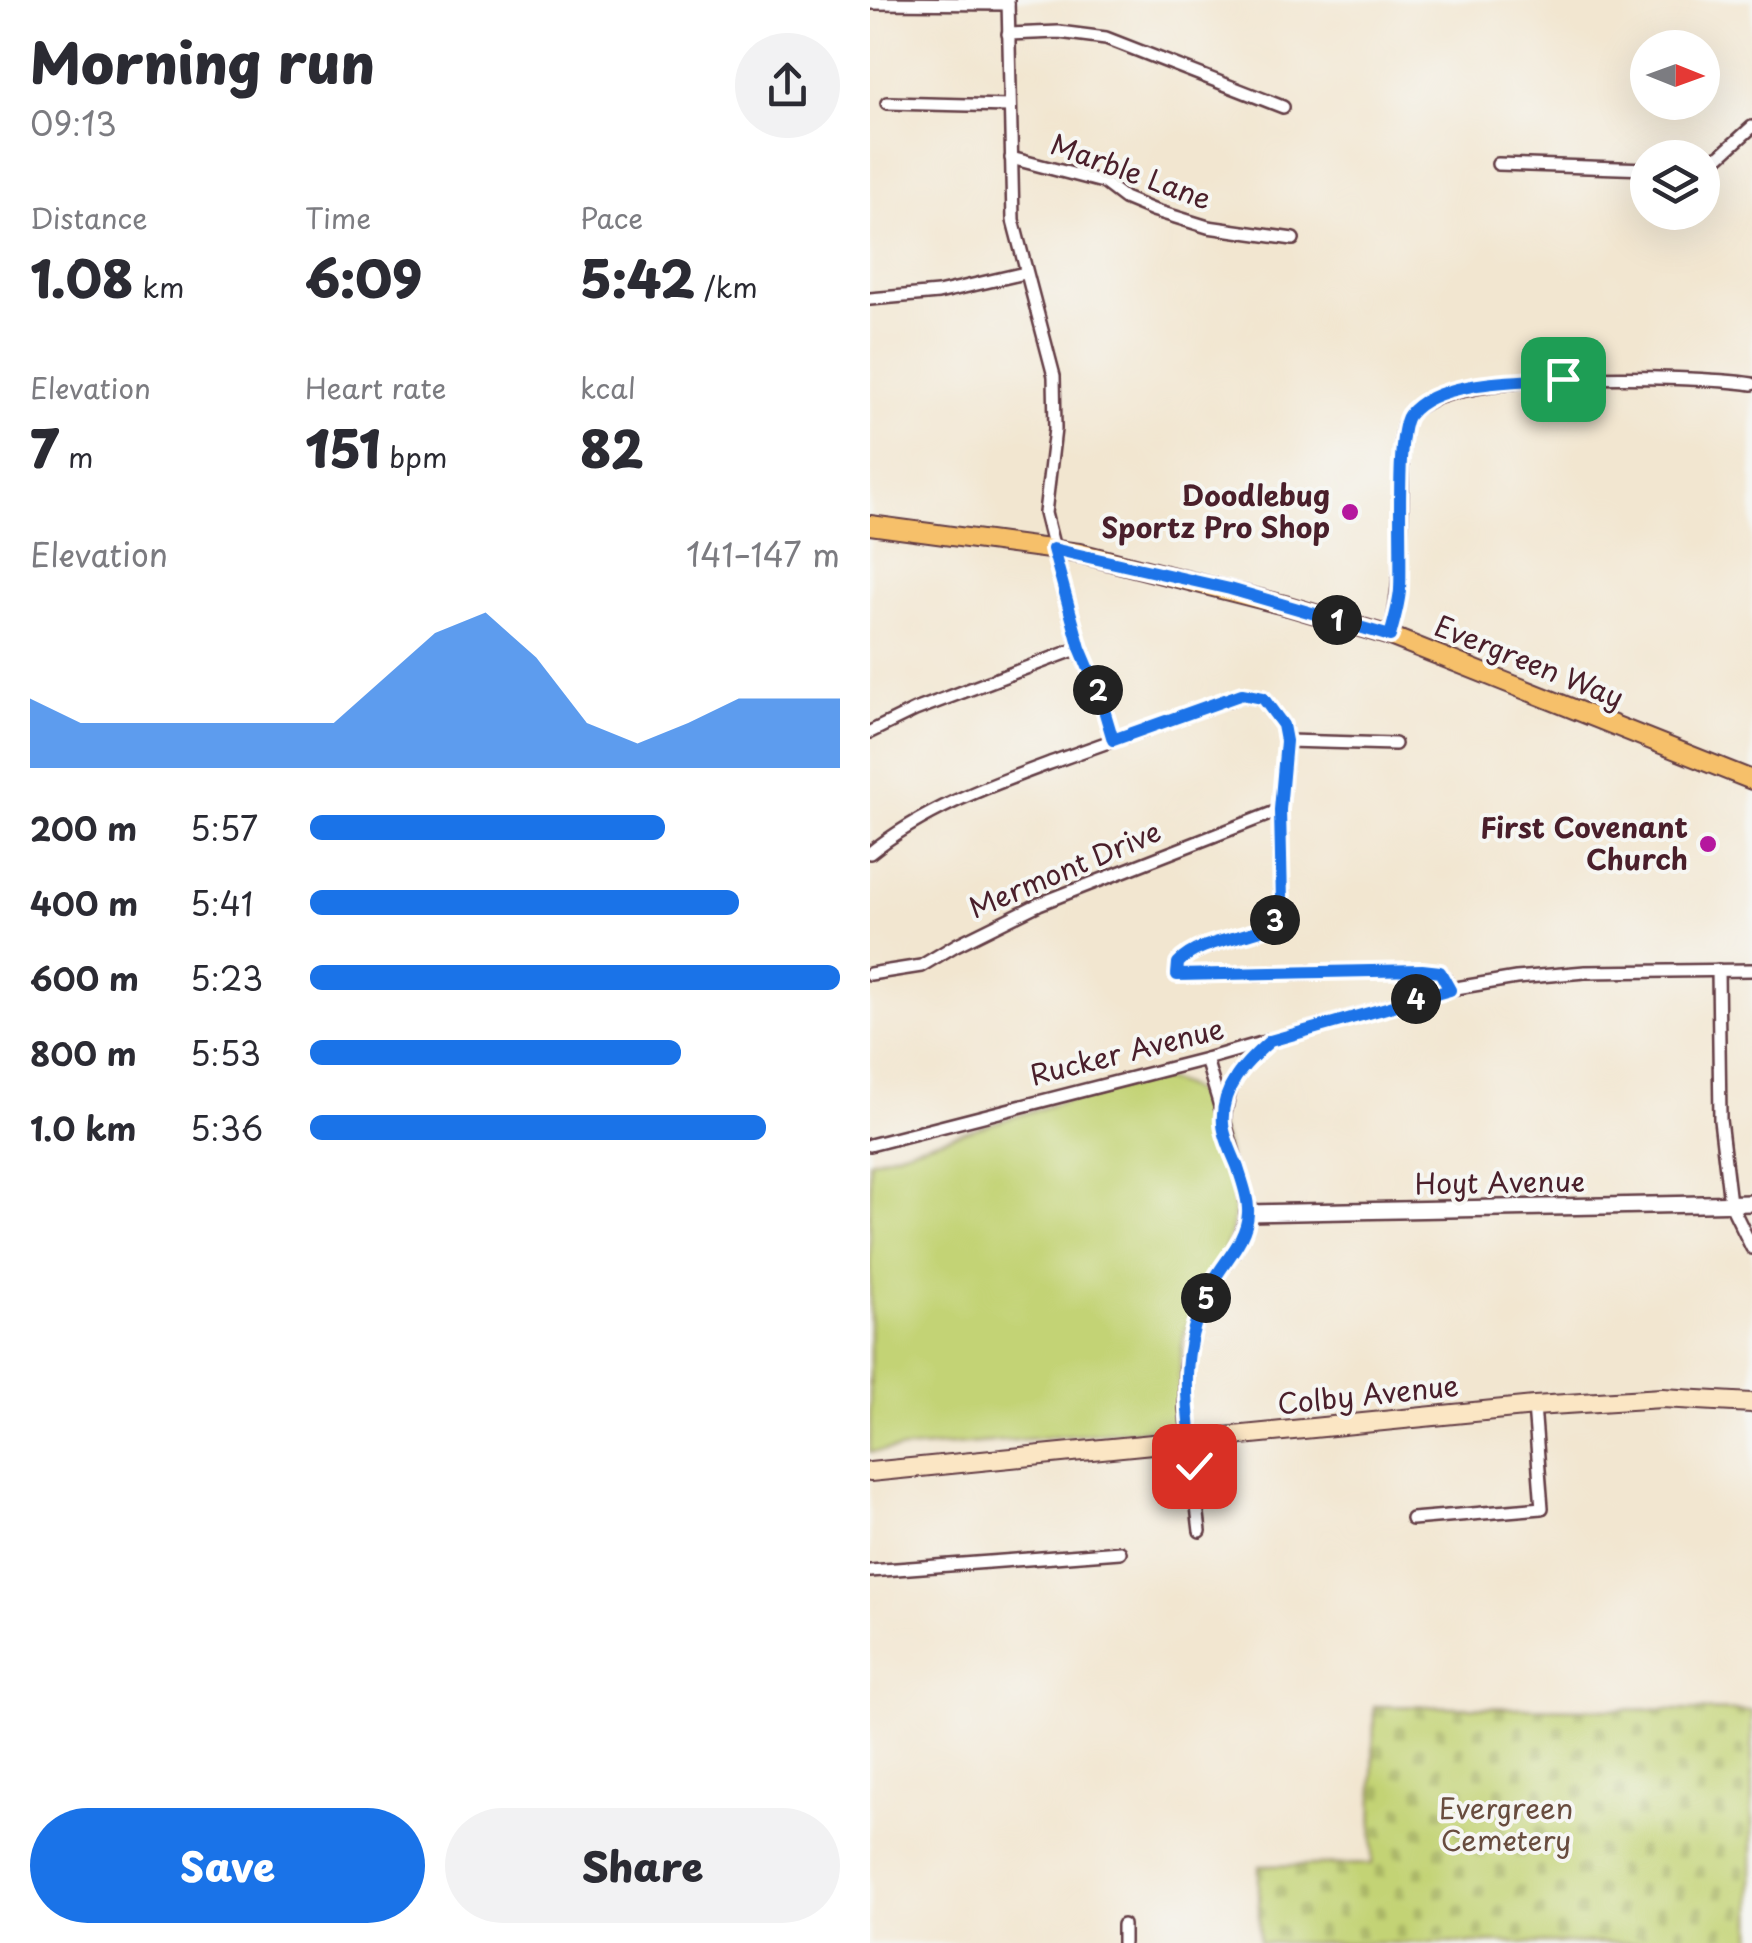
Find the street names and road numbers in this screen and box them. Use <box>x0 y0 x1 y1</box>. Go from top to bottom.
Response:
street label: Marble Lane <box>1045 122 1218 220</box>
street label: Evergreen Way <box>1428 603 1631 718</box>
street label: Mermont Drive <box>962 809 1167 928</box>
street label: Rucker Avenue <box>1025 1006 1228 1095</box>
street label: Hoyt Avenue <box>1414 1159 1585 1204</box>
street label: Colby Avenue <box>1275 1363 1461 1424</box>

